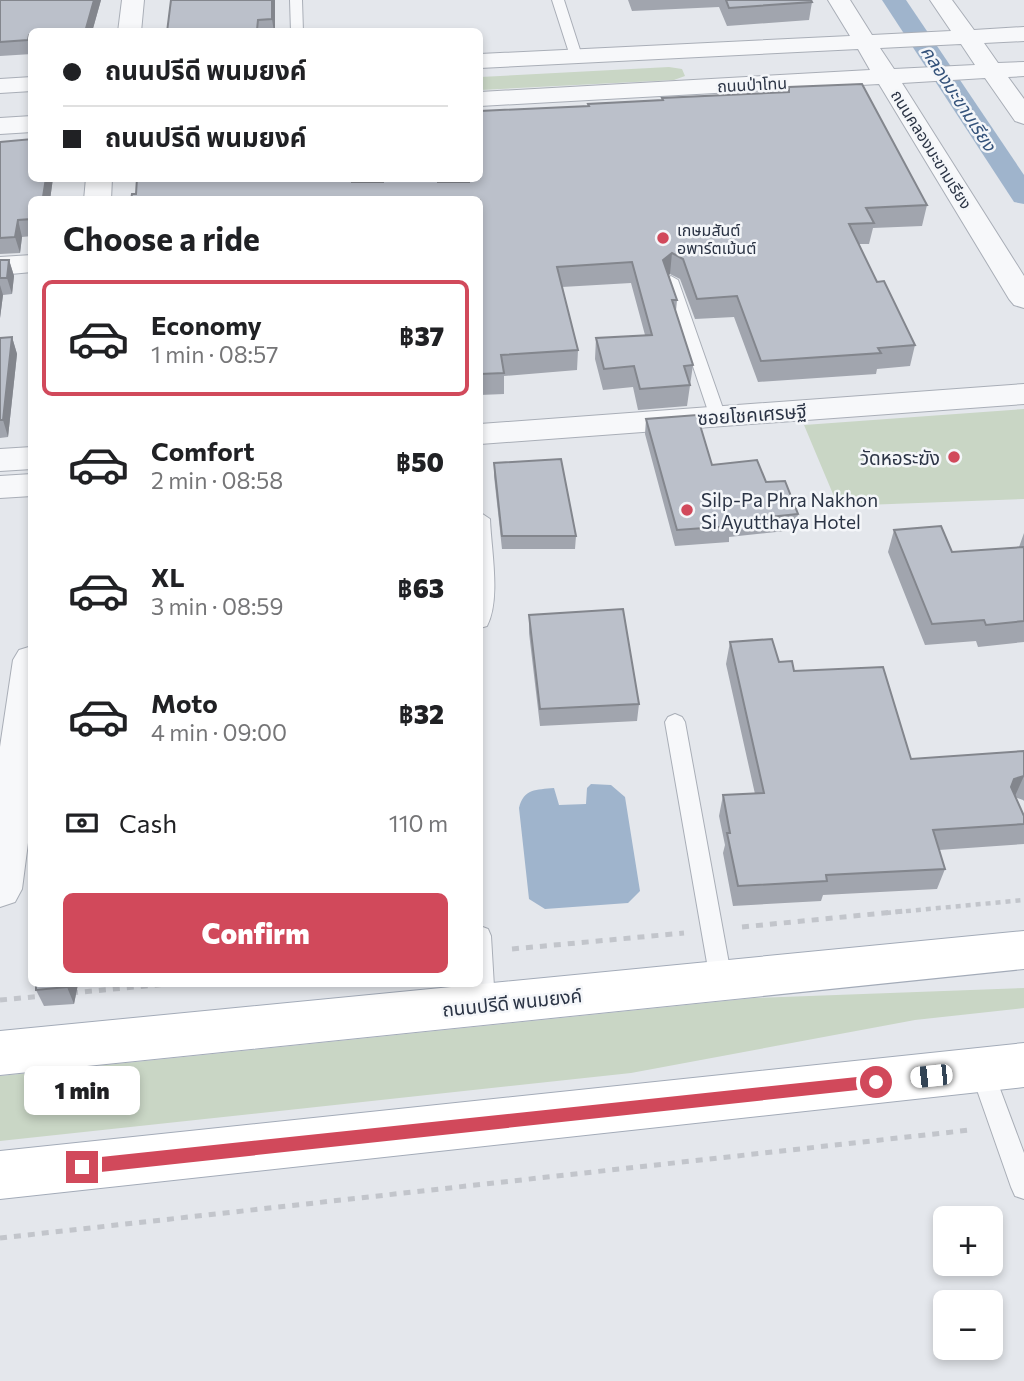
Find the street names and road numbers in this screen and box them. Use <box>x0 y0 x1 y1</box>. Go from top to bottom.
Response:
street label: ถนนป่าโทน <box>717 73 787 95</box>
street label: ถนนคลองมะขามเรียง <box>888 86 976 212</box>
street label: ซอยโชคเศรษฐี <box>696 399 808 429</box>
street label: ถนนปรีดี พนมยงค์ <box>441 983 583 1021</box>

